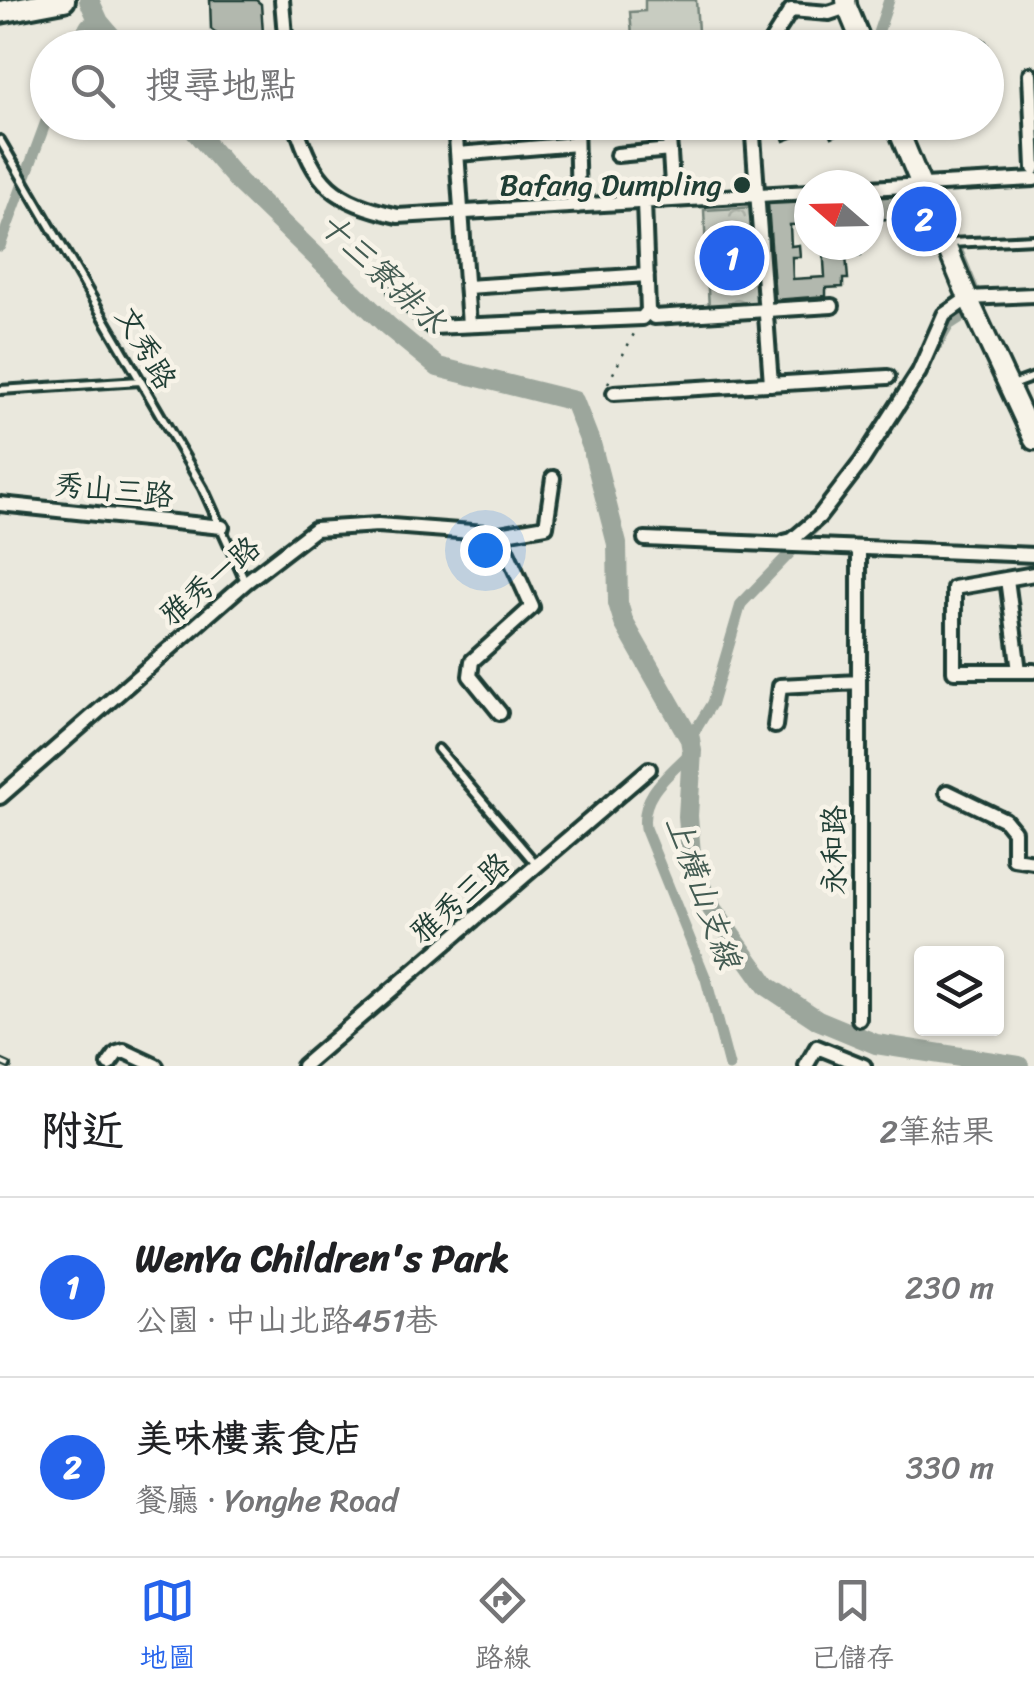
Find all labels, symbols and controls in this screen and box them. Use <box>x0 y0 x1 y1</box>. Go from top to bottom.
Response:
search box <box>30 30 1004 140</box>
text: 搜尋地點 <box>145 52 297 119</box>
icon: search <box>65 58 120 113</box>
place label: Bafang Dumpling <box>499 158 722 212</box>
north arrow <box>794 170 884 260</box>
marker: Bafang Dumpling <box>731 174 753 196</box>
pin: 2 <box>892 182 956 256</box>
water label: 十三寮排水 <box>304 198 461 349</box>
pin: 1 <box>700 220 764 296</box>
street label: 文秀路 <box>100 296 192 400</box>
street label: 秀山三路 <box>52 457 176 523</box>
street label: 雅秀一路 <box>147 522 273 640</box>
your location <box>460 525 511 576</box>
street label: 永和路 <box>807 805 861 895</box>
water label: 上橫山支線 <box>649 807 758 979</box>
street label: 雅秀三路 <box>397 838 523 958</box>
map controls <box>914 946 1004 1036</box>
button: layers <box>914 946 1004 1036</box>
text: 附近 <box>40 1094 124 1168</box>
text: 2筆結果 <box>880 1103 994 1160</box>
text: WenYa Children's Park <box>135 1225 509 1292</box>
text: 1 <box>66 1259 79 1316</box>
text: 230 m <box>905 1259 994 1316</box>
text: 公園 · 中山北路451巷 <box>135 1292 438 1349</box>
text: 美味樓素食店 <box>135 1405 363 1472</box>
text: 2 <box>63 1439 82 1496</box>
text: 330 m <box>906 1439 994 1496</box>
text: 餐廳 · Yonghe Road <box>135 1472 398 1529</box>
tab: 地圖 <box>140 1573 196 1682</box>
tab: 路線 <box>475 1573 531 1682</box>
tab: 已儲存 <box>810 1573 894 1682</box>

